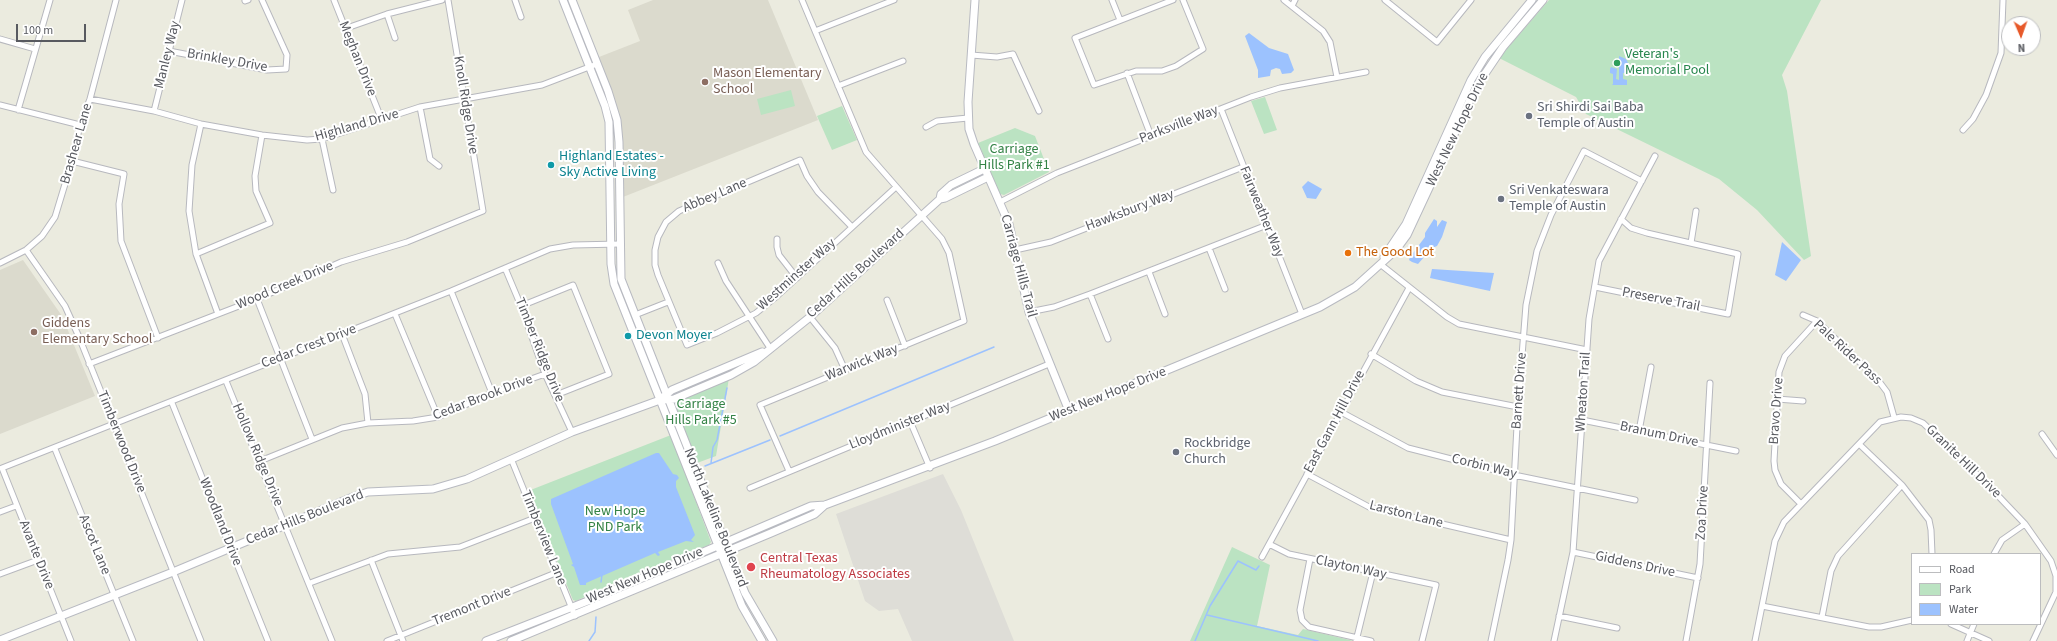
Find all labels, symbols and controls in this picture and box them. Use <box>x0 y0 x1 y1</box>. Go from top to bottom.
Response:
scale bar <box>18 16 88 42</box>
north arrow <box>2001 16 2041 56</box>
street label: Manley Way <box>151 19 185 91</box>
street label: Meghan Drive <box>334 19 380 99</box>
text: 100 m <box>23 22 53 39</box>
text: N <box>2017 40 2025 55</box>
street label: Brinkley Drive <box>185 46 269 76</box>
place label: Veteran's Memorial Pool <box>1625 47 1709 80</box>
street label: Knoll Ridge Drive <box>449 55 481 155</box>
marker: Veteran's Memorial Pool <box>1612 58 1622 68</box>
place label: Mason Elementary School <box>713 66 821 98</box>
street label: West New Hope Drive <box>1423 70 1493 190</box>
marker: Mason Elementary School <box>700 77 710 87</box>
place label: Sri Shirdi Sai Baba Temple of Austin <box>1537 100 1644 132</box>
street label: Brashear Lane <box>57 102 97 186</box>
street label: Parksville Way <box>1137 102 1221 148</box>
street label: Highland Drive <box>313 106 401 146</box>
marker: Sri Shirdi Sai Baba Temple of Austin <box>1524 111 1534 121</box>
park label: Carriage Hills Park #1 <box>978 142 1050 174</box>
place label: Highland Estates - Sky Active Living <box>559 149 664 182</box>
marker: Highland Estates - Sky Active Living <box>546 160 556 170</box>
street label: Fairweather Way <box>1235 164 1287 260</box>
street label: Abbey Lane <box>680 175 750 217</box>
place label: Sri Venkateswara Temple of Austin <box>1509 183 1609 216</box>
street label: Hawksbury Way <box>1083 186 1177 236</box>
marker: Sri Venkateswara Temple of Austin <box>1496 194 1506 204</box>
street label: Carriage Hills Trail <box>996 213 1040 319</box>
street label: Cedar Hills Boulevard <box>804 226 908 322</box>
street label: Westminster Way <box>754 235 840 315</box>
place label: The Good Lot <box>1356 245 1434 261</box>
marker: The Good Lot <box>1343 248 1353 258</box>
street label: Wood Creek Drive <box>234 258 336 314</box>
street label: Preserve Trail <box>1620 284 1702 316</box>
street label: Timber Ridge Drive <box>510 295 568 405</box>
place label: Giddens Elementary School <box>42 316 152 348</box>
street label: Pale Rider Pass <box>1809 317 1885 389</box>
street label: Cedar Crest Drive <box>259 321 359 373</box>
marker: Giddens Elementary School <box>29 327 39 337</box>
place label: Devon Moyer <box>636 328 712 344</box>
marker: Devon Moyer <box>623 331 633 341</box>
street label: Warwick Way <box>823 341 901 385</box>
street label: Wheaton Trail <box>1573 351 1595 433</box>
street label: Barnett Drive <box>1509 352 1531 430</box>
street label: West New Hope Drive <box>1047 364 1169 426</box>
street label: East Gann Hill Drive <box>1301 368 1369 476</box>
street label: Cedar Brook Drive <box>431 371 535 425</box>
street label: Bravo Drive <box>1766 377 1788 445</box>
street label: Timberwood Drive <box>93 389 149 495</box>
park label: Carriage Hills Park #5 <box>665 397 737 430</box>
street label: Lloydminister Way <box>847 398 953 454</box>
street label: Hollow Ridge Drive <box>228 401 286 509</box>
street label: Branum Drive <box>1618 418 1700 452</box>
street label: Granite Hill Drive <box>1922 422 2004 502</box>
place label: Rockbridge Church <box>1184 436 1250 468</box>
street label: North Lakeline Boulevard <box>679 446 751 590</box>
marker: Rockbridge Church <box>1171 447 1181 457</box>
street label: Corbin Way <box>1450 451 1518 483</box>
street label: Woodland Drive <box>195 476 245 568</box>
street label: Zoa Drive <box>1693 485 1713 541</box>
street label: Cedar Hills Boulevard <box>244 487 366 549</box>
street label: Timberview Lane <box>516 488 570 588</box>
street label: Larston Lane <box>1367 498 1445 532</box>
park label: New Hope PND Park <box>585 504 645 536</box>
street label: Ascot Lane <box>74 513 114 577</box>
street label: Avante Drive <box>15 518 57 592</box>
street label: West New Hope Drive <box>584 544 706 608</box>
street label: Giddens Drive <box>1594 548 1676 582</box>
place label: Central Texas Rheumatology Associates <box>760 551 910 584</box>
street label: Clayton Way <box>1314 552 1388 584</box>
legend <box>1911 553 2041 625</box>
marker: Central Texas Rheumatology Associates <box>745 561 757 573</box>
text: Road <box>1949 561 1975 578</box>
text: Park <box>1949 581 1971 598</box>
street label: Tremont Drive <box>430 584 514 630</box>
text: Water <box>1949 601 1978 618</box>

